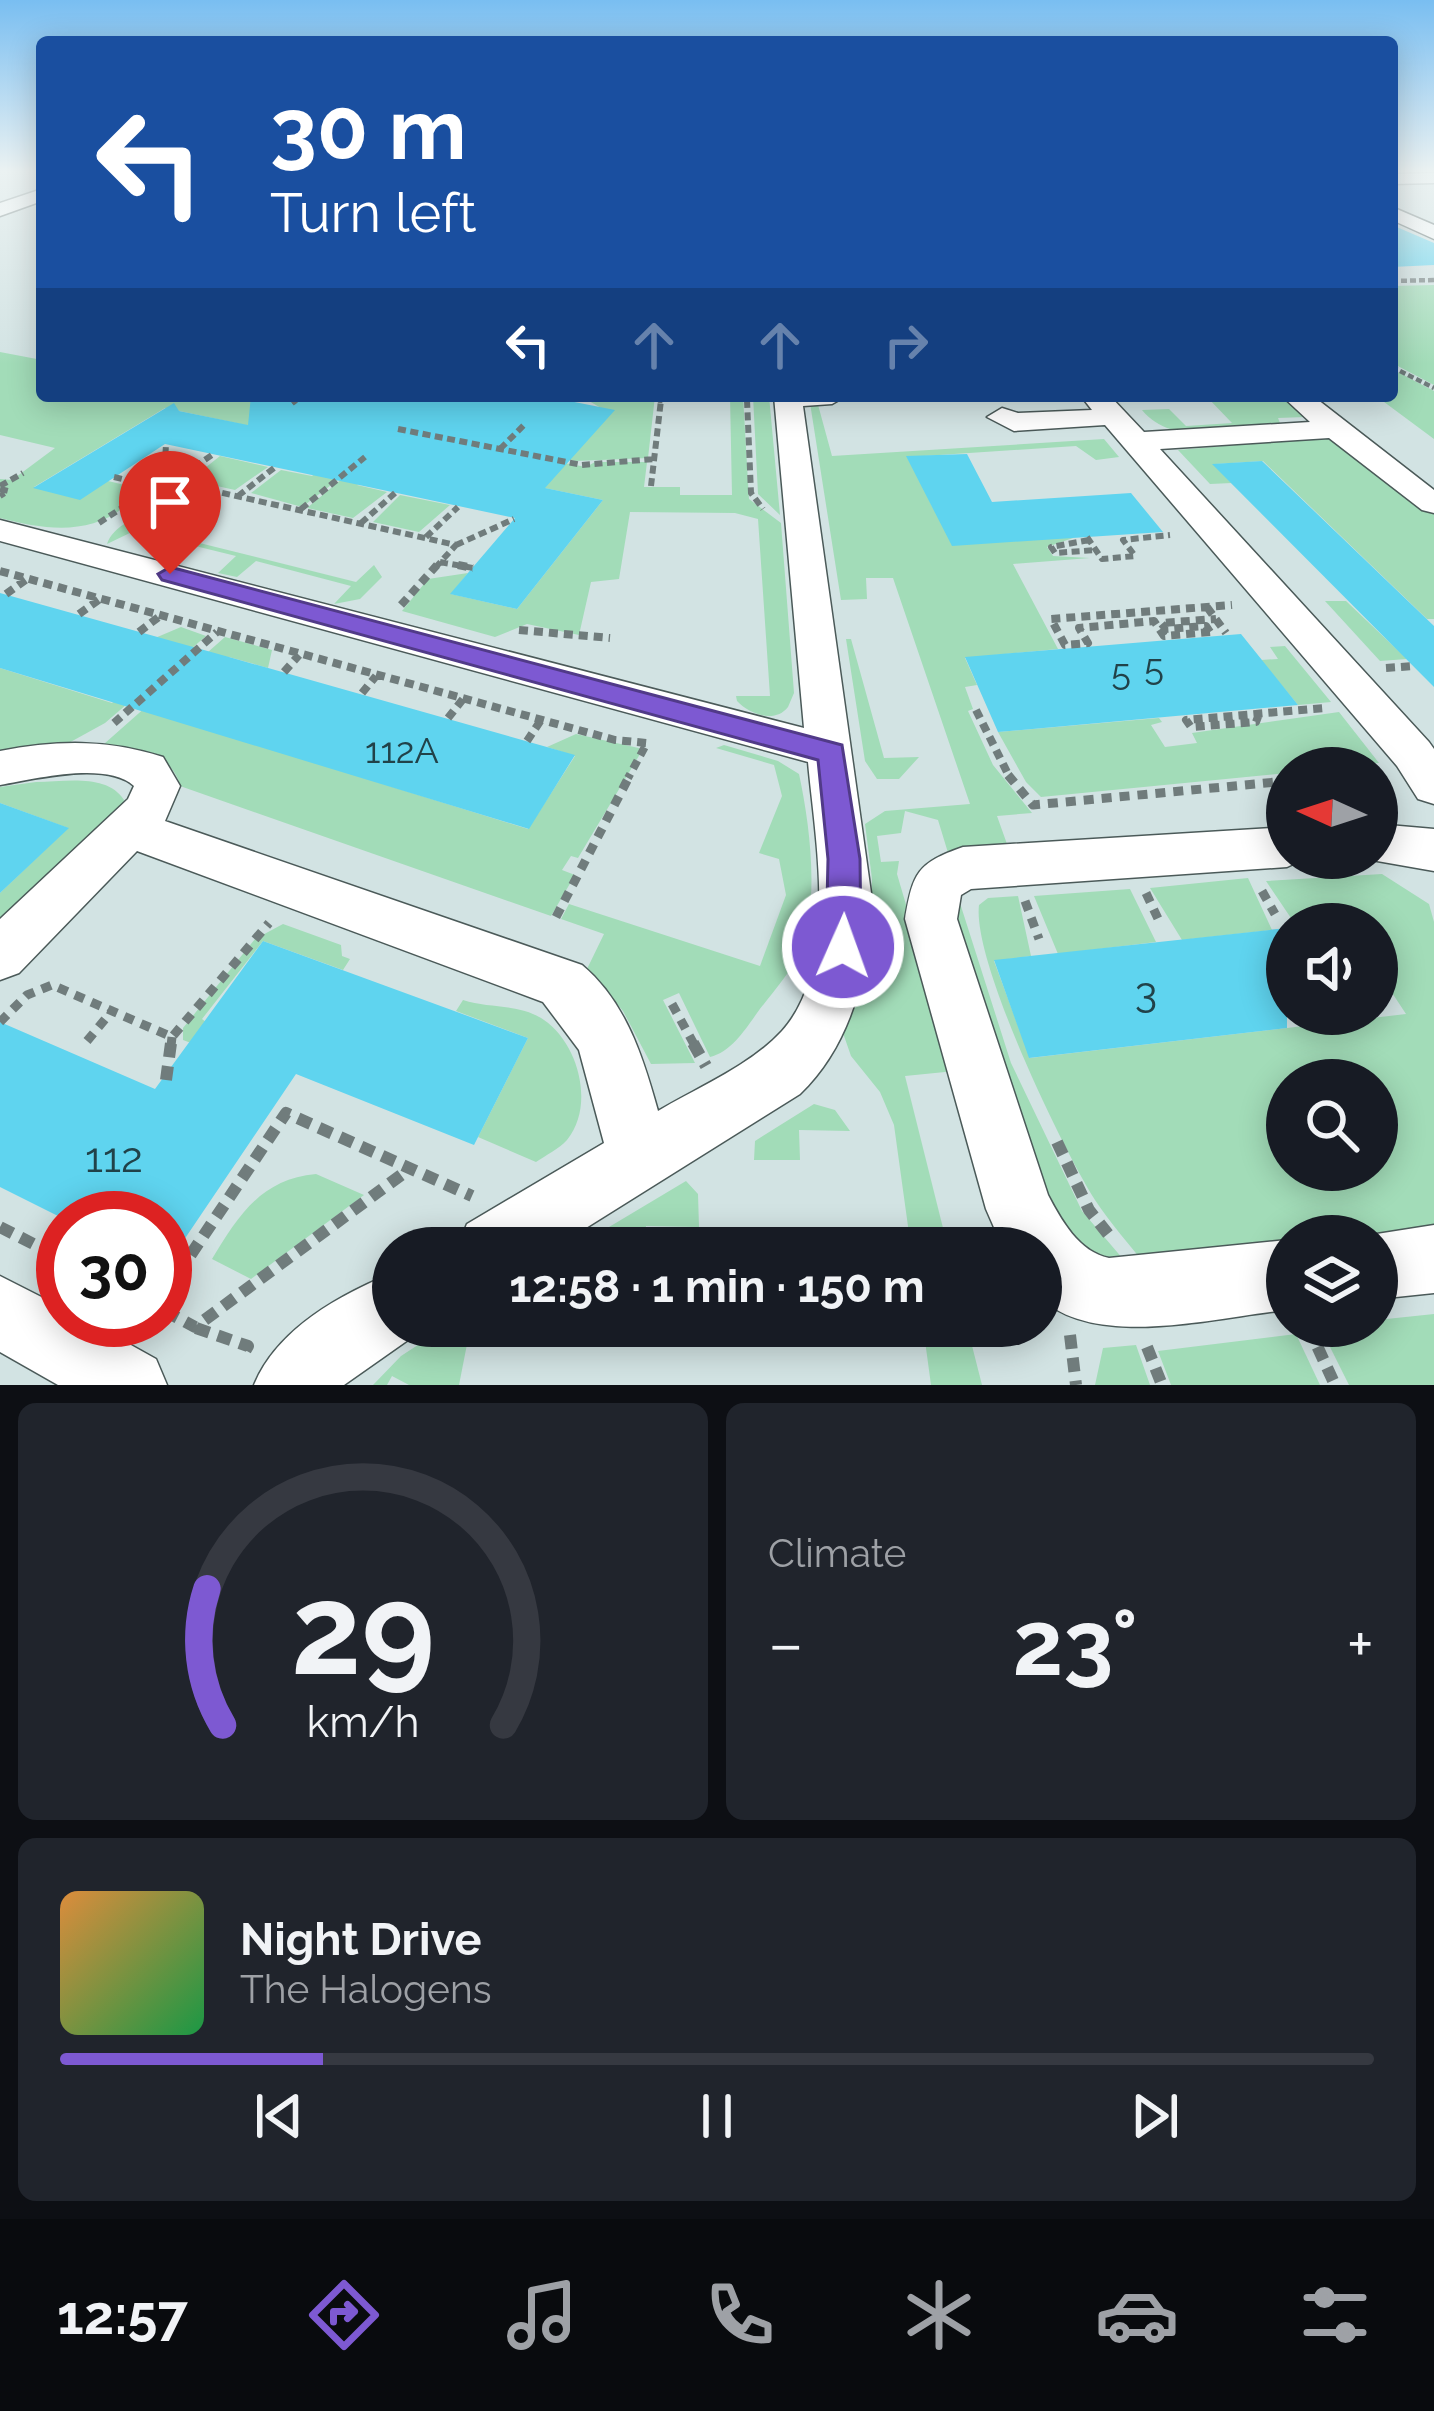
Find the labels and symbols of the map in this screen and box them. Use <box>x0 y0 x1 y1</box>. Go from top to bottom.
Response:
pin <box>119 451 221 574</box>
house number: 5 <box>1144 646 1164 688</box>
house number: 5 <box>1111 651 1131 693</box>
house number: 112A <box>365 729 439 771</box>
north arrow <box>1266 747 1398 879</box>
position arrow <box>780 884 906 1010</box>
house number: 3 <box>1135 968 1157 1017</box>
house number: 112 <box>85 1133 143 1182</box>
speed limit sign: 30 <box>36 1191 192 1347</box>

